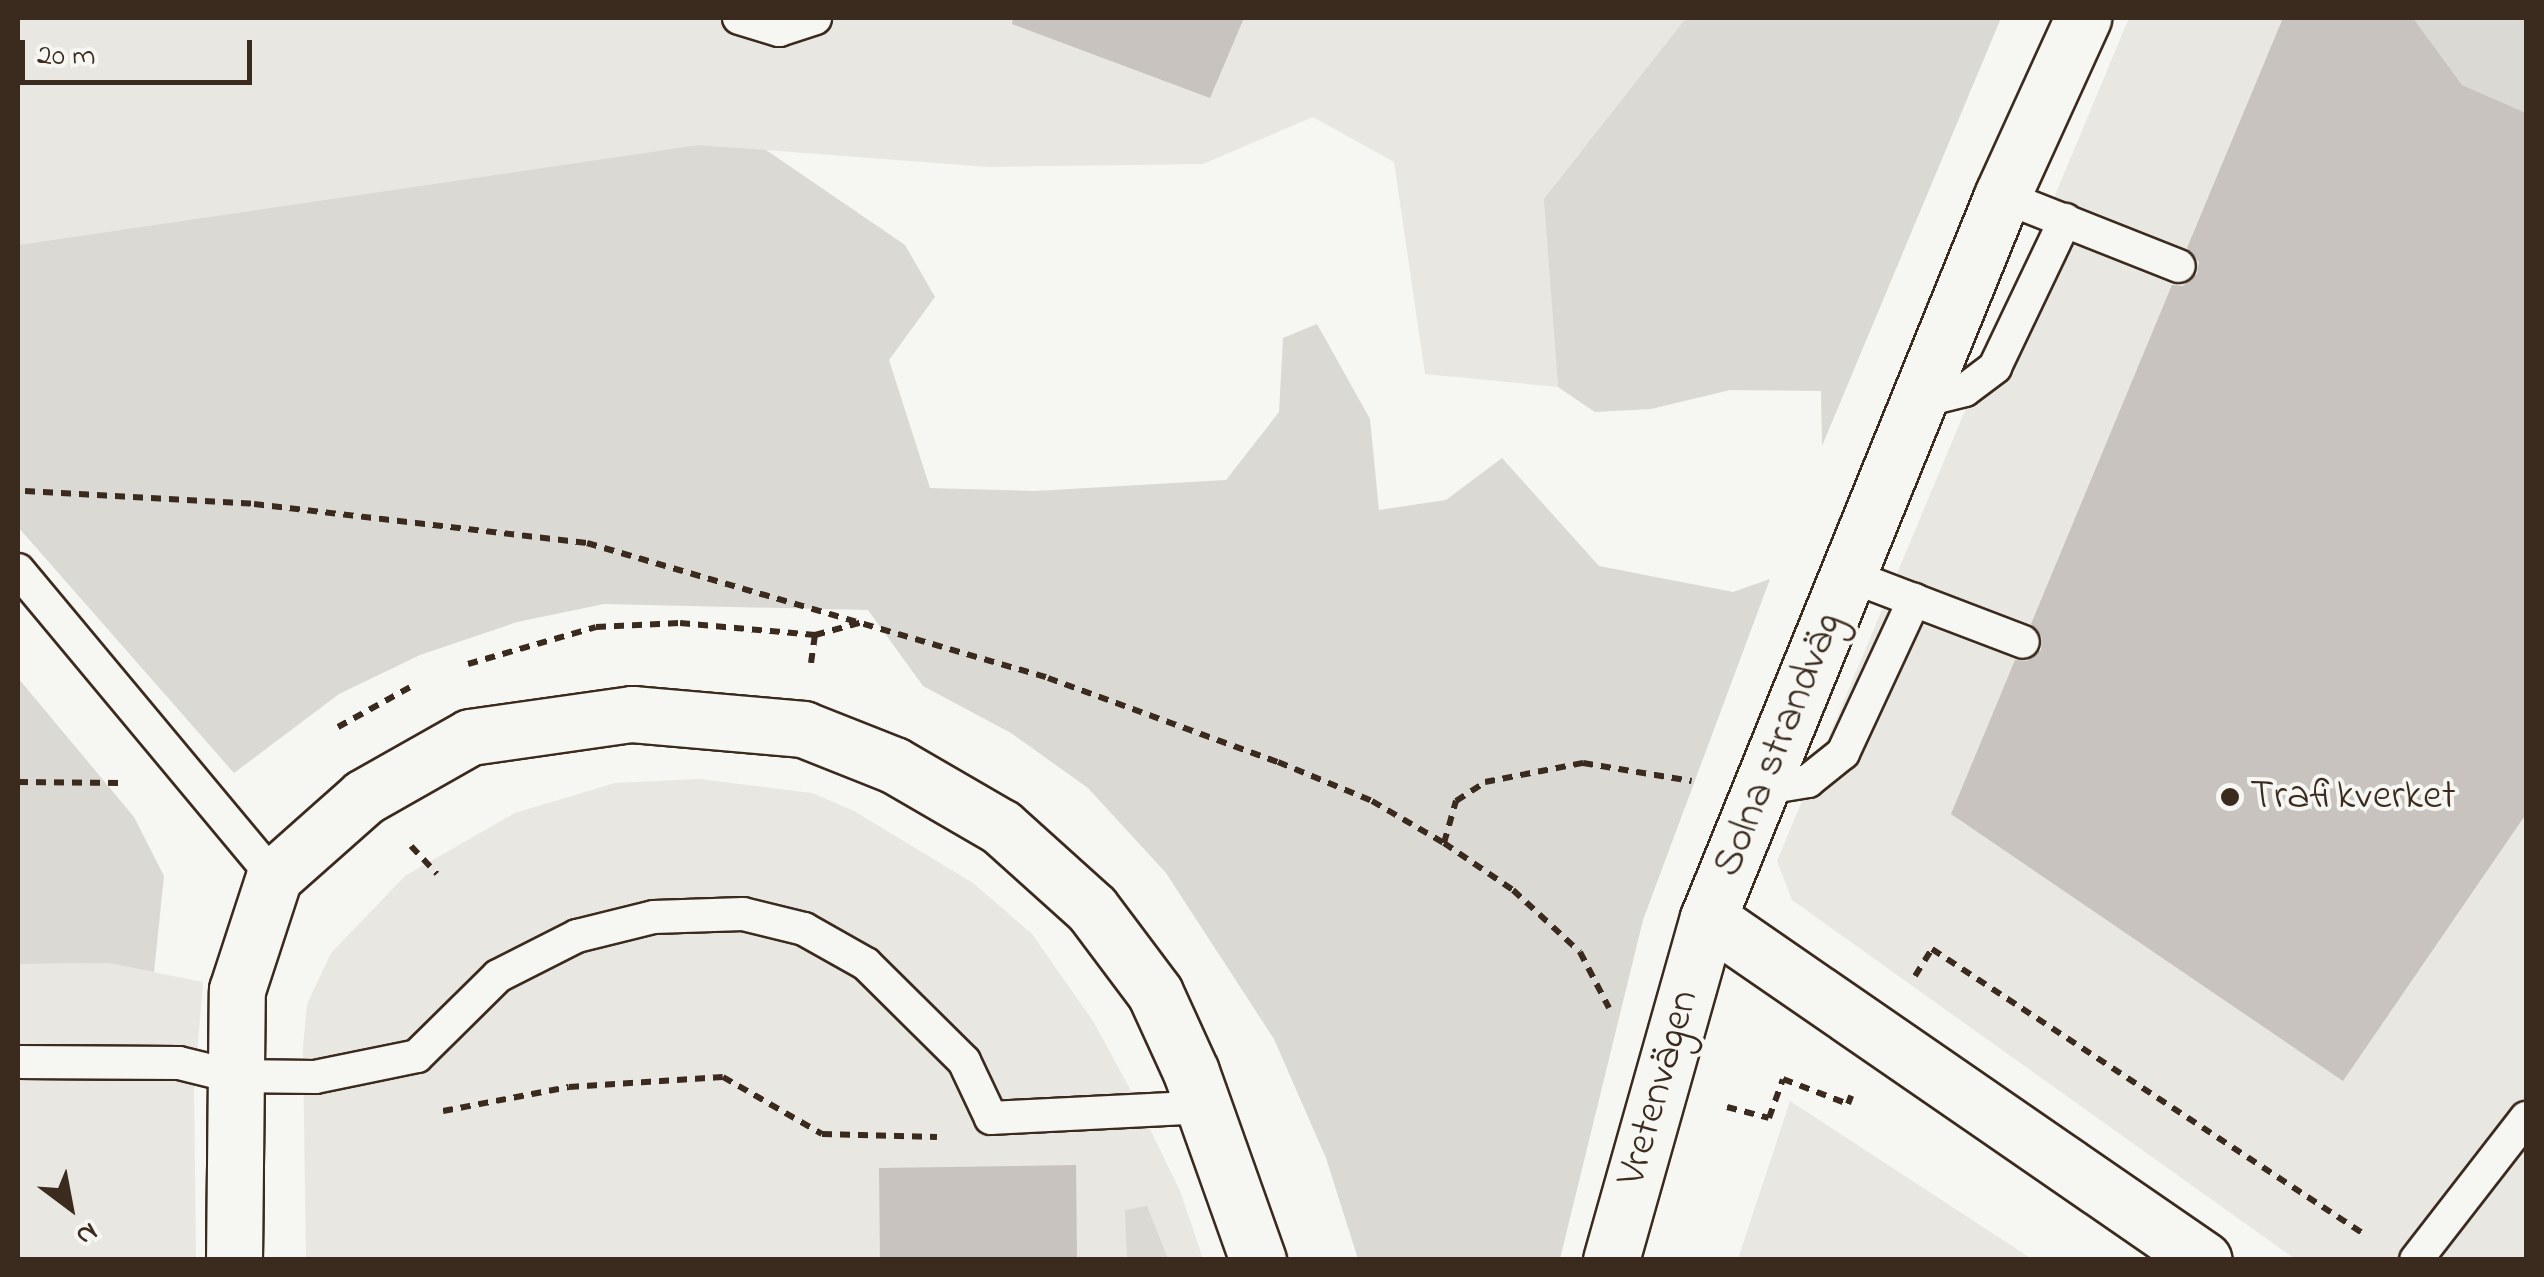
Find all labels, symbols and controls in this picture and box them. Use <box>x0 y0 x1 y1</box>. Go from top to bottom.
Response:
scale bar <box>25 20 258 82</box>
text: 20 m <box>37 35 96 79</box>
street label: Solna strandväg <box>1703 606 1855 884</box>
place label: Trafikverket <box>2250 772 2456 822</box>
marker: Trafikverket <box>2219 786 2241 808</box>
street label: Vretenvägen <box>1607 984 1711 1192</box>
north arrow <box>20 1157 120 1257</box>
text: N <box>67 1210 105 1255</box>

